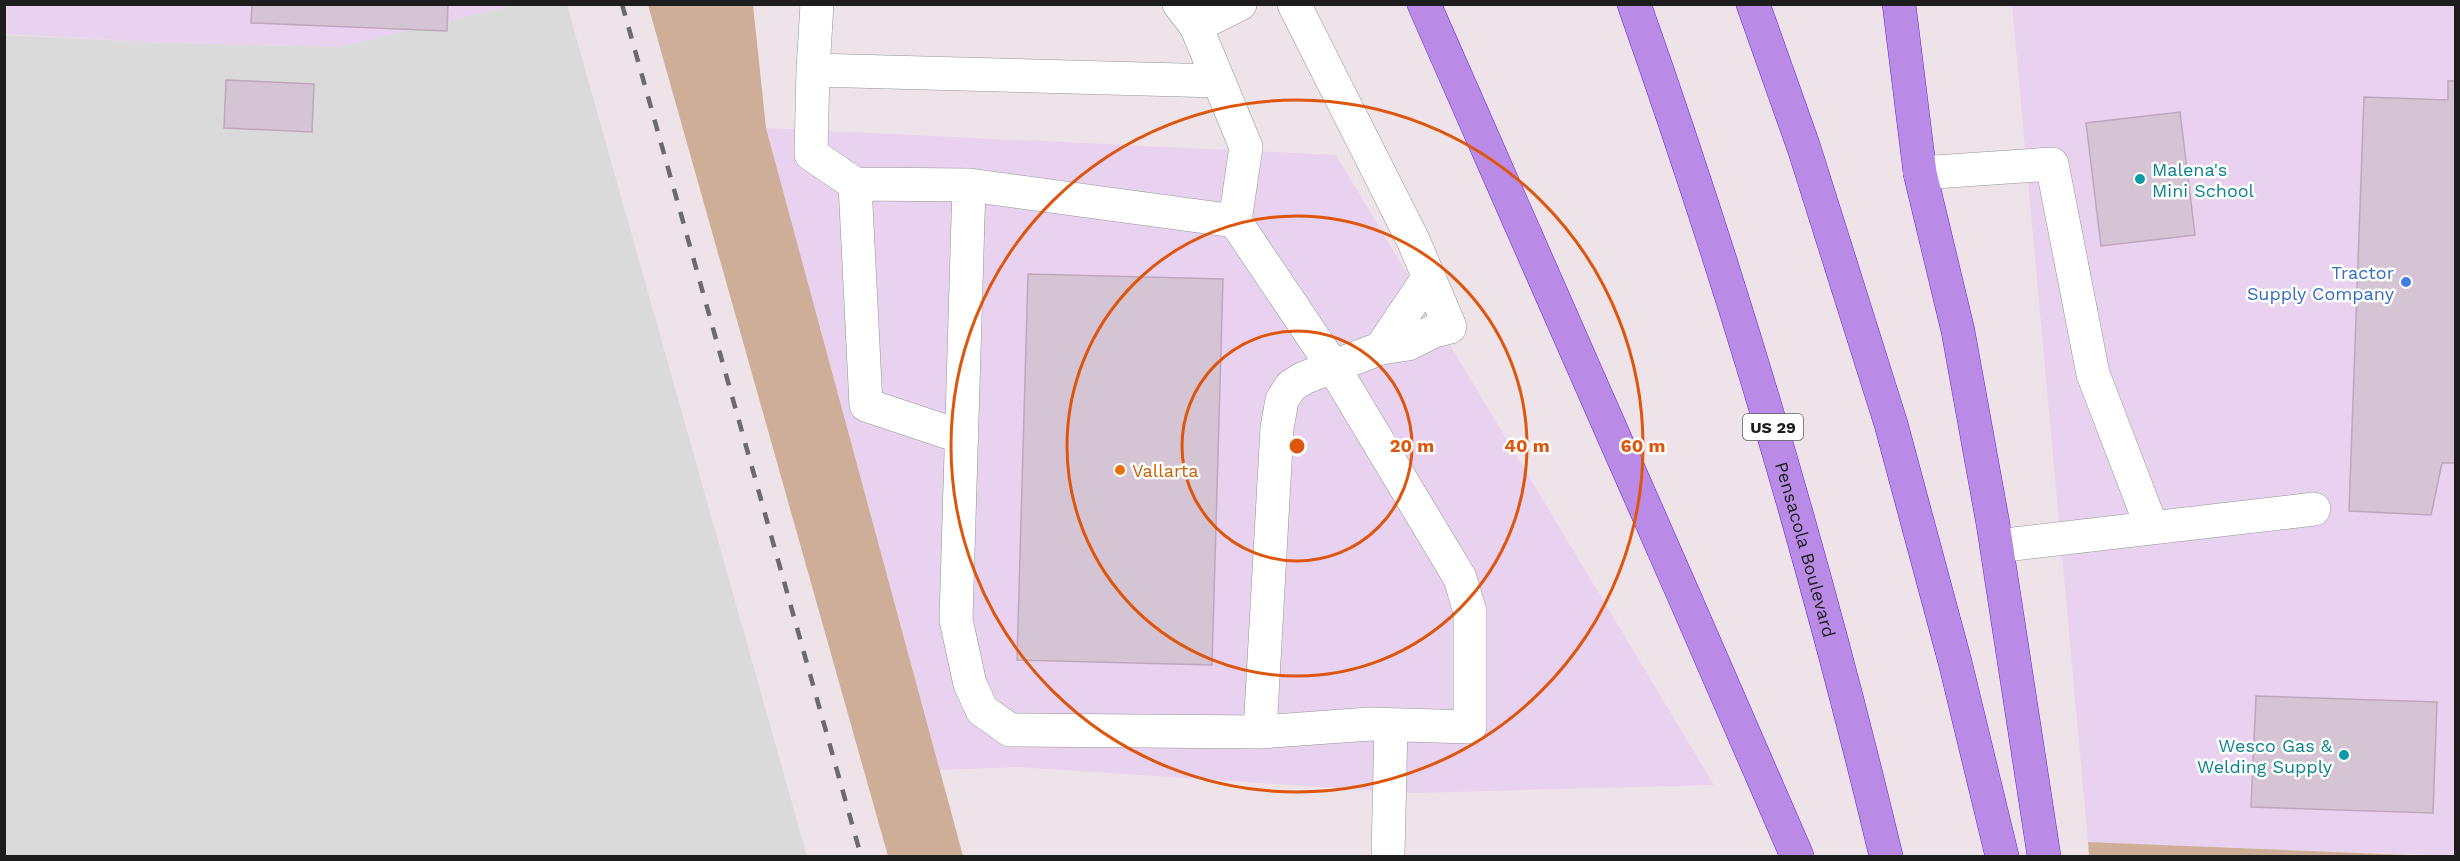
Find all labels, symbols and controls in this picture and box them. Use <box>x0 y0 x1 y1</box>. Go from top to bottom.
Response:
place label: Malena's Mini School <box>2152 159 2255 201</box>
marker: Malena's Mini School <box>2133 172 2147 186</box>
place label: Tractor Supply Company <box>2247 262 2395 304</box>
marker: Tractor Supply Company <box>2399 275 2413 289</box>
road number: US 29 <box>1743 414 1803 440</box>
text: 20 m <box>1390 435 1434 456</box>
text: 40 m <box>1504 435 1550 456</box>
text: 60 m <box>1621 435 1665 456</box>
centre of rings <box>1287 436 1307 456</box>
street label: Pensacola Boulevard <box>1771 459 1841 640</box>
place label: Vallarta <box>1132 460 1199 481</box>
marker: Vallarta <box>1113 463 1127 477</box>
place label: Wesco Gas & Welding Supply <box>2197 735 2333 777</box>
marker: Wesco Gas & Welding Supply <box>2337 748 2351 762</box>

